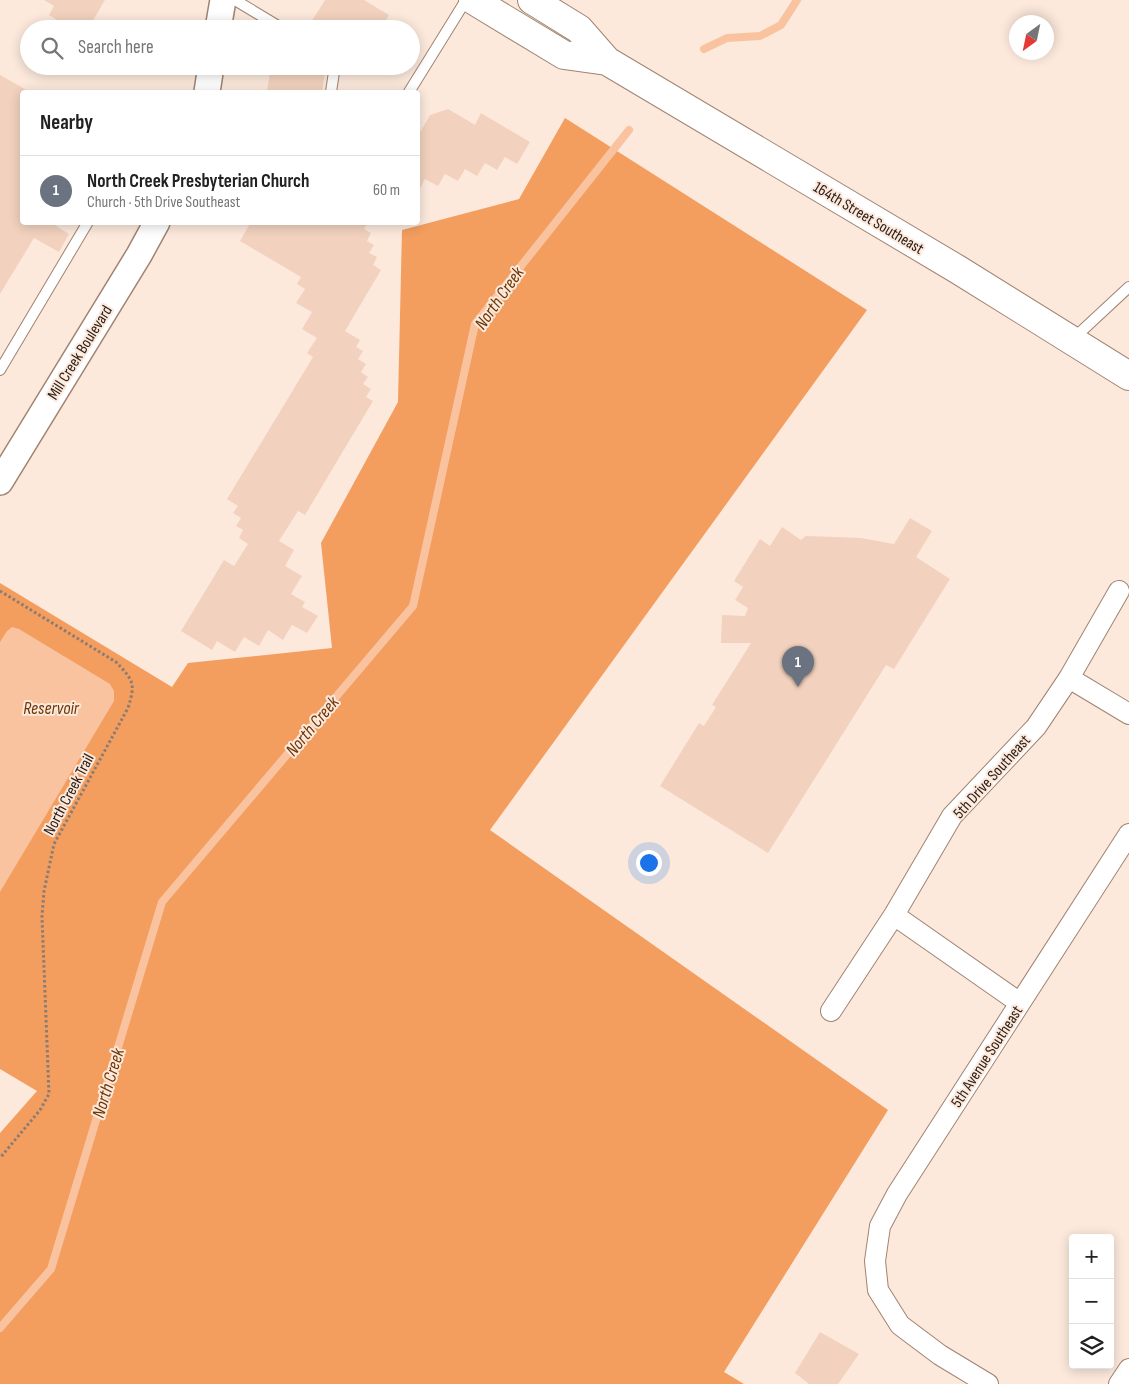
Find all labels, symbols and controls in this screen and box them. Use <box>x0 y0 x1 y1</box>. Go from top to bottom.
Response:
north arrow <box>1009 15 1054 60</box>
search box <box>20 20 420 75</box>
icon: search <box>38 34 66 62</box>
text: Search here <box>78 36 154 59</box>
text: Nearby <box>40 110 93 135</box>
text: North Creek Presbyterian Church <box>87 170 310 193</box>
street label: 164th Street Southeast <box>810 178 927 259</box>
text: 1 <box>53 181 59 200</box>
text: 60 m <box>373 181 400 200</box>
text: Church · 5th Drive Southeast <box>87 193 240 212</box>
water label: North Creek <box>470 262 529 334</box>
street label: Mill Creek Boulevard <box>44 302 117 403</box>
pin: 1 <box>782 646 814 687</box>
water label: North Creek <box>281 691 344 760</box>
water label: Reservoir <box>23 698 80 719</box>
street label: 5th Drive Southeast <box>949 731 1035 823</box>
street label: North Creek Trail <box>40 751 99 839</box>
your location <box>636 850 662 876</box>
street label: 5th Avenue Southeast <box>947 1002 1027 1111</box>
water label: North Creek <box>88 1045 129 1120</box>
map controls <box>1069 1234 1114 1369</box>
button: + <box>1069 1234 1114 1279</box>
button: − <box>1069 1279 1114 1324</box>
button: layers <box>1069 1324 1114 1369</box>

